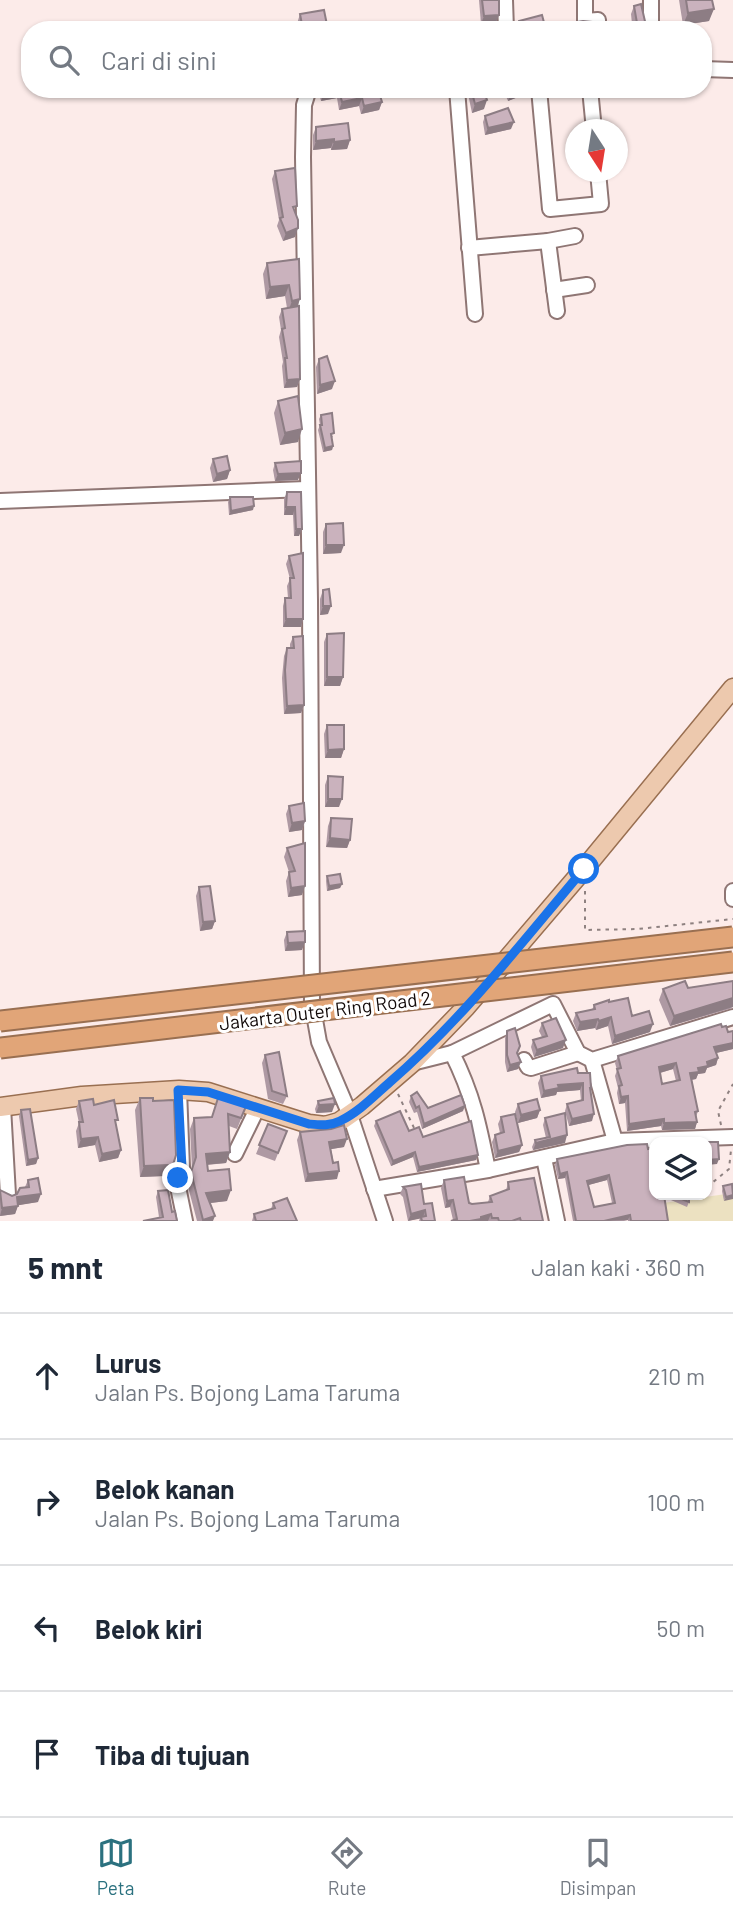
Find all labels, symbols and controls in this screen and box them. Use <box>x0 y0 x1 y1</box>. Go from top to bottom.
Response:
search box <box>21 21 712 98</box>
icon: search <box>45 41 83 79</box>
text: Cari di sini <box>101 44 217 75</box>
north arrow <box>565 119 628 182</box>
route start <box>568 853 599 884</box>
street label: Jakarta Outer Ring Road 2 <box>218 986 432 1034</box>
map controls <box>649 1137 712 1200</box>
button: layers <box>649 1137 712 1200</box>
route end <box>162 1162 193 1193</box>
text: 5 mnt <box>28 1249 103 1285</box>
text: Jalan kaki · 360 m <box>531 1253 705 1281</box>
text: Lurus <box>95 1347 161 1378</box>
icon: ahead <box>28 1357 66 1395</box>
text: 210 m <box>648 1362 705 1390</box>
text: Jalan Ps. Bojong Lama Taruma <box>95 1378 400 1406</box>
text: Belok kanan <box>95 1473 234 1504</box>
icon: right <box>28 1483 66 1521</box>
text: 100 m <box>647 1488 705 1516</box>
text: Jalan Ps. Bojong Lama Taruma <box>95 1504 400 1532</box>
icon: left <box>28 1609 66 1647</box>
text: Belok kiri <box>95 1613 202 1644</box>
text: 50 m <box>657 1614 705 1642</box>
icon: arrive <box>28 1735 66 1773</box>
text: Tiba di tujuan <box>95 1739 250 1770</box>
tab: Peta <box>97 1834 135 1899</box>
tab: Rute <box>328 1834 366 1899</box>
tab: Disimpan <box>560 1834 636 1899</box>

